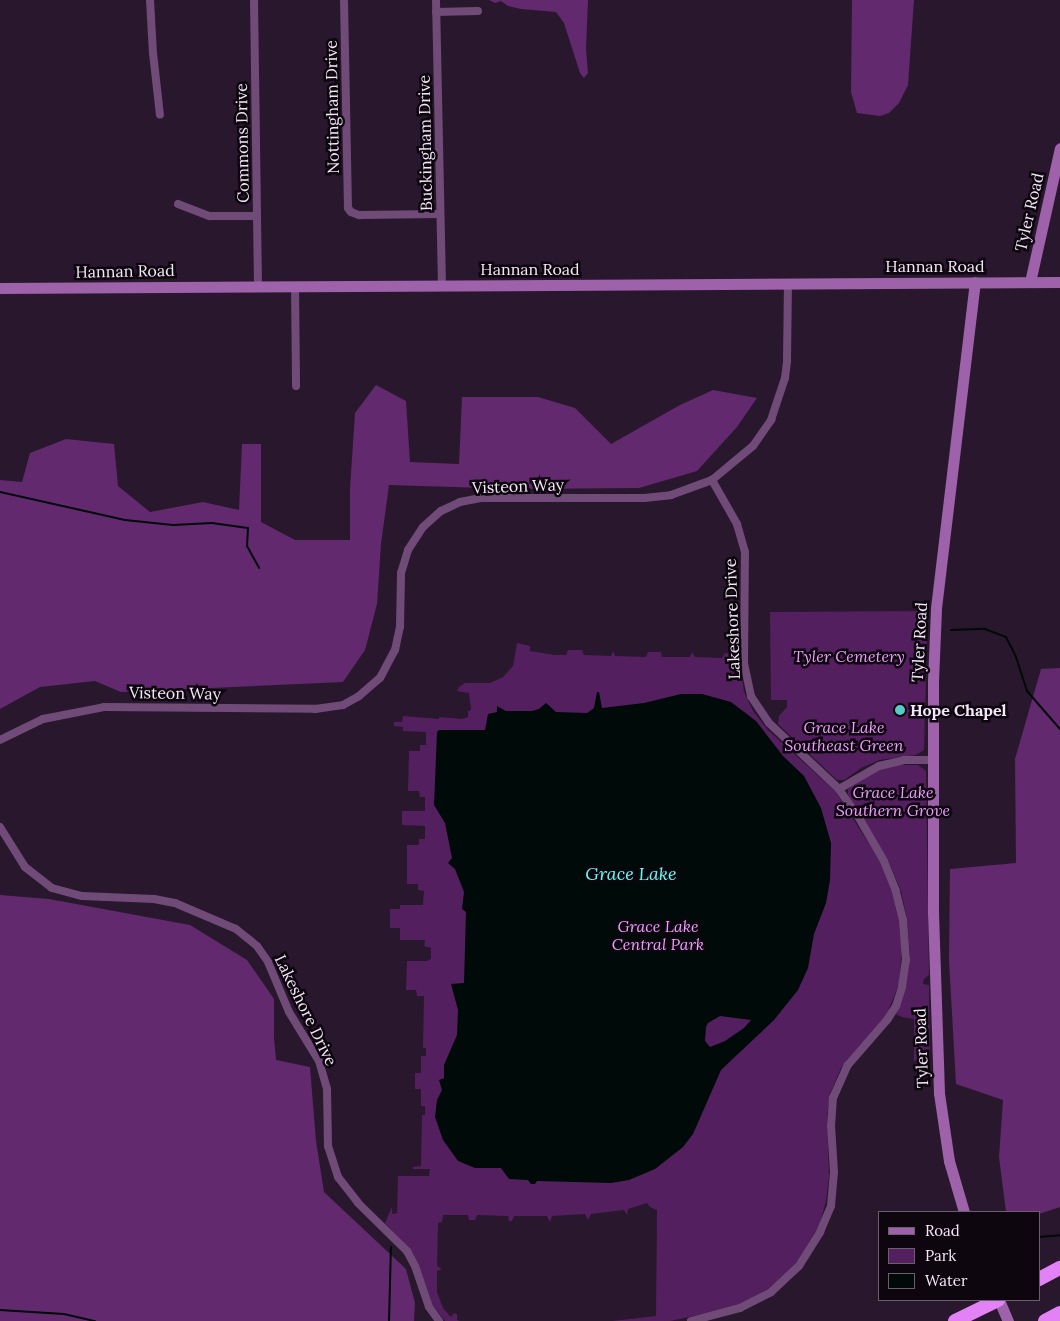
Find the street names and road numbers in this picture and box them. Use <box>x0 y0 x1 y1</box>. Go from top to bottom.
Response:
street label: Nottingham Drive <box>321 40 343 174</box>
street label: Buckingham Drive <box>414 75 436 211</box>
street label: Commons Drive <box>231 83 253 203</box>
street label: Tyler Road <box>1011 171 1047 253</box>
street label: Hannan Road <box>885 256 985 276</box>
street label: Hannan Road <box>480 259 580 279</box>
street label: Hannan Road <box>75 261 175 281</box>
street label: Visteon Way <box>472 475 564 497</box>
street label: Lakeshore Drive <box>720 558 744 680</box>
street label: Tyler Road <box>907 602 931 682</box>
street label: Visteon Way <box>129 683 221 703</box>
street label: Lakeshore Drive <box>271 951 341 1069</box>
street label: Tyler Road <box>910 1008 932 1088</box>

